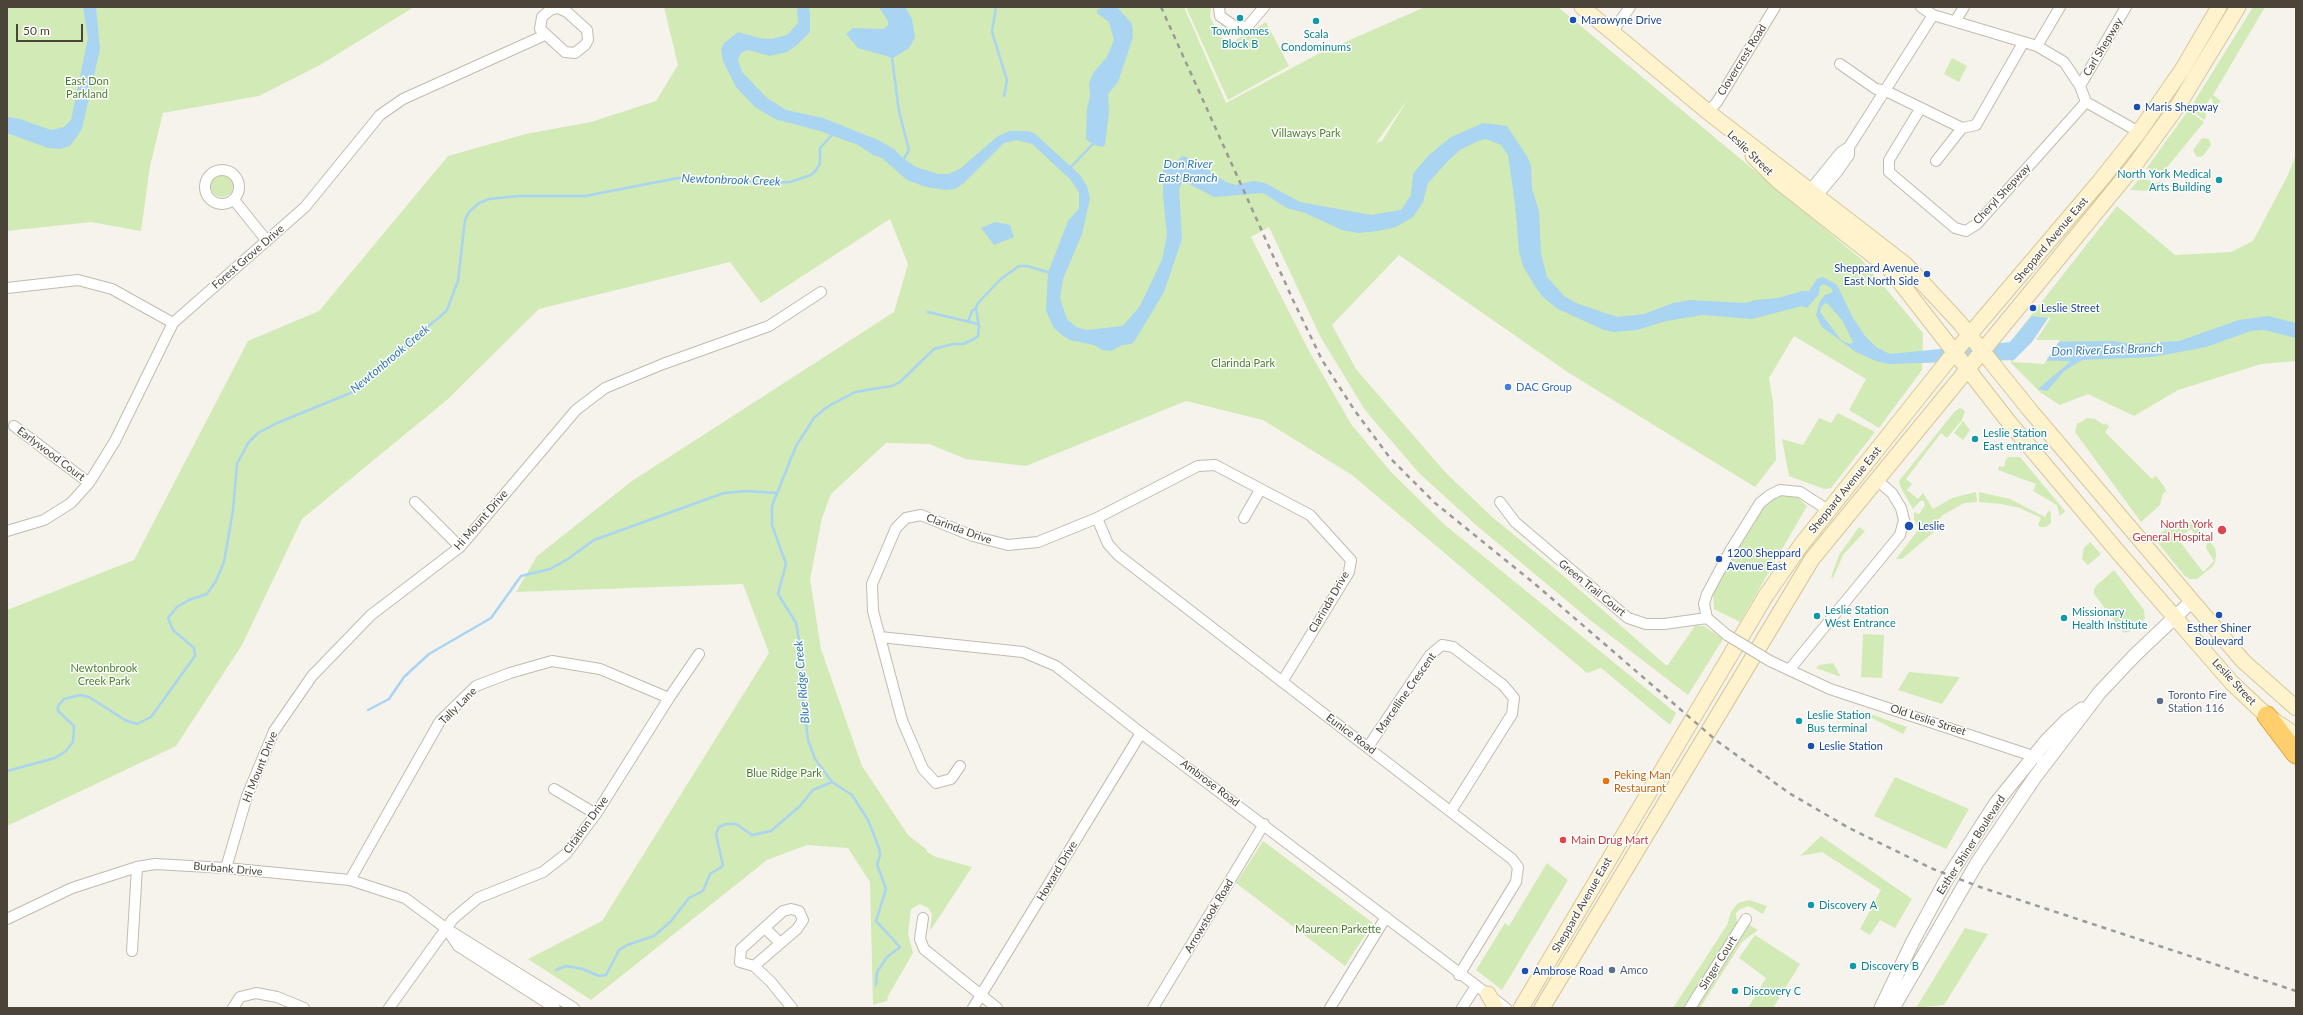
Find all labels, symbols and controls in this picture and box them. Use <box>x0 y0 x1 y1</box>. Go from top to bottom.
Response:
marker: Townhomes Block B <box>1235 13 1245 23</box>
place label: Marowyne Drive <box>1581 13 1662 27</box>
marker: Marowyne Drive <box>1568 15 1578 25</box>
street label: Carl Shepway <box>2080 15 2126 79</box>
scale bar <box>18 16 85 42</box>
marker: Scala Condominums <box>1311 16 1321 26</box>
street label: Clovercrest Road <box>1715 22 1769 98</box>
text: 50 m <box>23 23 50 38</box>
place label: Townhomes Block B <box>1211 24 1269 50</box>
place label: Scala Condominums <box>1281 27 1351 53</box>
park label: East Don Parkland <box>65 74 109 100</box>
place label: Maris Shepway <box>2145 100 2218 114</box>
marker: Maris Shepway <box>2132 102 2142 112</box>
park label: Villaways Park <box>1271 126 1341 140</box>
street label: Leslie Street <box>1724 128 1776 178</box>
water label: Don River East Branch <box>1158 157 1218 185</box>
street label: Cheryl Shepway <box>1971 161 2033 227</box>
place label: North York Medical Arts Building <box>2117 167 2211 193</box>
water label: Newtonbrook Creek <box>681 171 781 189</box>
marker: North York Medical Arts Building <box>2214 175 2224 185</box>
street label: Sheppard Avenue East <box>2011 194 2091 286</box>
street label: Forest Grove Drive <box>209 222 287 292</box>
place label: Sheppard Avenue East North Side <box>1834 261 1919 287</box>
marker: Sheppard Avenue East North Side <box>1922 269 1932 279</box>
place label: Leslie Street <box>2041 301 2100 315</box>
marker: Leslie Street <box>2028 303 2038 313</box>
water label: Newtonbrook Creek <box>347 322 433 396</box>
water label: Don River East Branch <box>2051 341 2163 359</box>
park label: Clarinda Park <box>1211 356 1275 370</box>
place label: DAC Group <box>1516 380 1572 394</box>
marker: DAC Group <box>1503 382 1513 392</box>
street label: Earlywood Court <box>14 424 88 484</box>
place label: Leslie Station East entrance <box>1983 426 2049 452</box>
marker: Leslie Station East entrance <box>1970 434 1980 444</box>
street label: Sheppard Avenue East <box>1806 444 1884 536</box>
street label: Hi Mount Drive <box>451 487 511 553</box>
street label: Clarinda Drive <box>924 511 994 547</box>
place label: North York General Hospital <box>2132 517 2213 543</box>
place label: Leslie <box>1918 519 1945 533</box>
marker: Leslie <box>1903 520 1915 532</box>
marker: North York General Hospital <box>2216 524 2228 536</box>
place label: 1200 Sheppard Avenue East <box>1727 546 1801 572</box>
marker: 1200 Sheppard Avenue East <box>1714 554 1724 564</box>
street label: Green Trail Court <box>1556 557 1628 619</box>
street label: Clarinda Drive <box>1306 569 1352 635</box>
place label: Leslie Station West Entrance <box>1825 603 1896 629</box>
place label: Missionary Health Institute <box>2072 605 2147 631</box>
marker: Esther Shiner Boulevard <box>2214 610 2224 620</box>
marker: Leslie Station West Entrance <box>1812 611 1822 621</box>
marker: Missionary Health Institute <box>2059 613 2069 623</box>
place label: Esther Shiner Boulevard <box>2187 621 2251 647</box>
water label: Blue Ridge Creek <box>791 640 813 724</box>
street label: Marcelline Crescent <box>1373 650 1439 736</box>
street label: Leslie Street <box>2209 656 2259 708</box>
park label: Newtonbrook Creek Park <box>71 661 137 687</box>
street label: Tally Lane <box>437 685 479 727</box>
place label: Toronto Fire Station 116 <box>2168 688 2227 714</box>
marker: Toronto Fire Station 116 <box>2155 696 2165 706</box>
street label: Old Leslie Street <box>1888 702 1968 738</box>
place label: Leslie Station Bus terminal <box>1807 708 1871 734</box>
street label: Eunice Road <box>1323 711 1379 757</box>
marker: Leslie Station Bus terminal <box>1794 716 1804 726</box>
street label: Hi Mount Drive <box>240 730 280 804</box>
place label: Leslie Station <box>1819 739 1883 753</box>
marker: Leslie Station <box>1806 741 1816 751</box>
street label: Ambrose Road <box>1178 757 1242 809</box>
park label: Blue Ridge Park <box>746 766 822 780</box>
place label: Peking Man Restaurant <box>1614 768 1671 794</box>
marker: Peking Man Restaurant <box>1601 776 1611 786</box>
street label: Esther Shiner Boulevard <box>1934 793 2008 897</box>
street label: Citation Drive <box>561 794 611 856</box>
place label: Main Drug Mart <box>1571 833 1648 847</box>
marker: Main Drug Mart <box>1558 835 1568 845</box>
street label: Howard Drive <box>1034 839 1080 903</box>
street label: Sheppard Avenue East <box>1549 855 1615 955</box>
street label: Burbank Drive <box>193 859 263 879</box>
street label: Arrowstook Road <box>1182 877 1236 955</box>
place label: Discovery A <box>1819 898 1877 912</box>
marker: Discovery A <box>1806 900 1816 910</box>
park label: Maureen Parkette <box>1295 922 1381 936</box>
street label: Singer Court <box>1696 934 1740 992</box>
place label: Discovery B <box>1861 959 1919 973</box>
marker: Discovery B <box>1848 961 1858 971</box>
place label: Amco <box>1620 963 1648 977</box>
place label: Ambrose Road <box>1533 964 1603 978</box>
marker: Amco <box>1607 965 1617 975</box>
marker: Ambrose Road <box>1520 966 1530 976</box>
place label: Discovery C <box>1743 984 1801 998</box>
marker: Discovery C <box>1730 986 1740 996</box>

